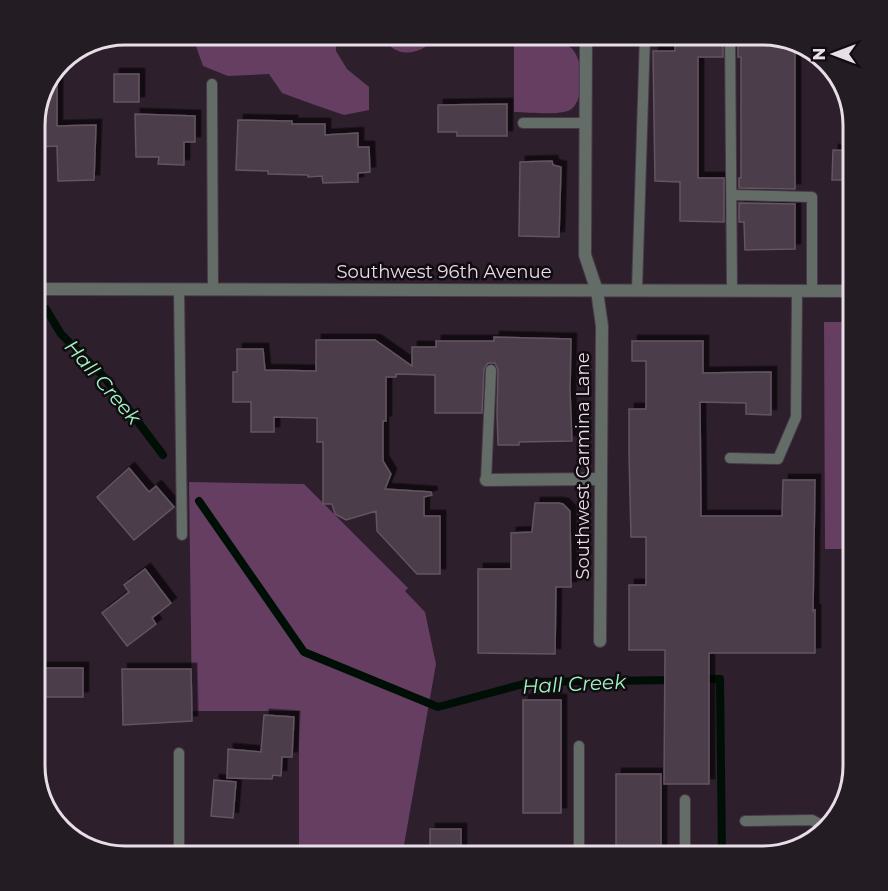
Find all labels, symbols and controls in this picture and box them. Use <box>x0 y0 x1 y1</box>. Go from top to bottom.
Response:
north arrow <box>804 24 864 84</box>
text: N <box>810 48 829 60</box>
street label: Southwest 96th Avenue <box>336 261 552 283</box>
water label: Hall Creek <box>60 335 147 430</box>
street label: Southwest Carmina Lane <box>572 352 594 580</box>
water label: Hall Creek <box>521 669 628 699</box>

